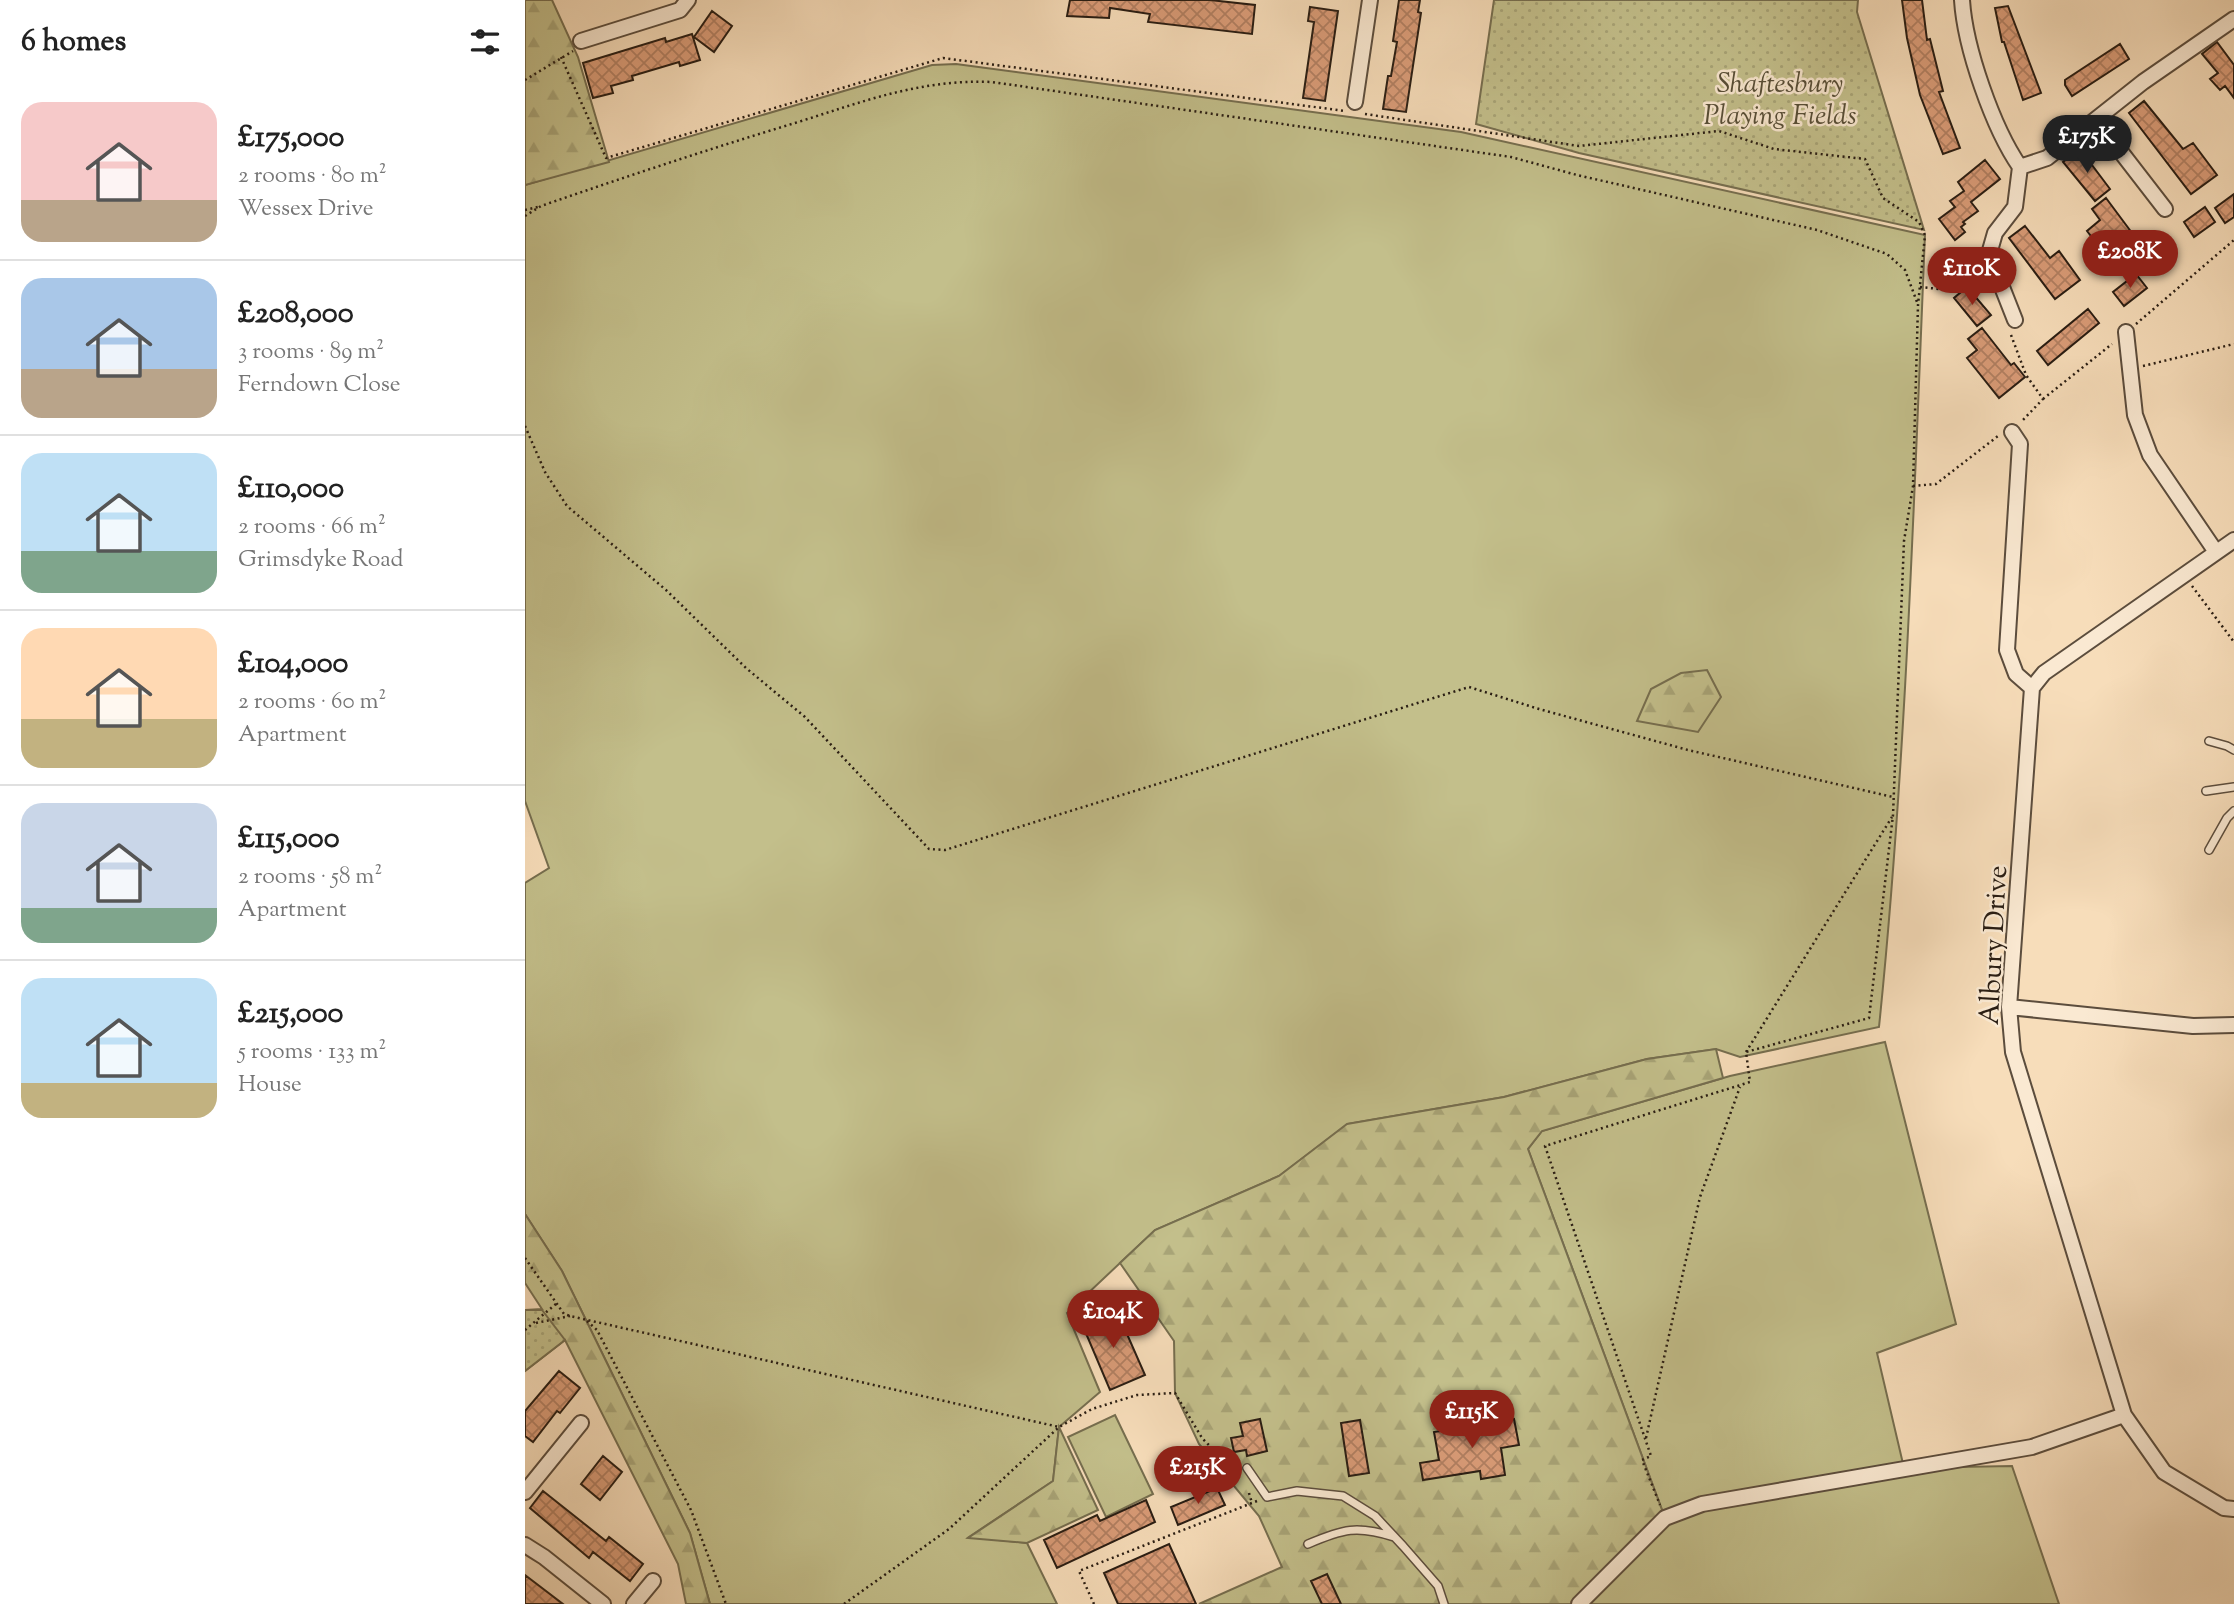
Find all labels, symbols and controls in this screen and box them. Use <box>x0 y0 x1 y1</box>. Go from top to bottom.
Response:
text: 6 homes <box>21 21 126 64</box>
icon: filters <box>466 23 504 61</box>
park label: Shaftesbury Playing Fields <box>1703 65 1857 137</box>
pin: £175K <box>2038 116 2136 175</box>
text: £175,000 <box>238 117 344 160</box>
text: £175K <box>2059 121 2115 154</box>
icon: home <box>77 130 161 214</box>
text: 2 rooms · 80 m² <box>238 160 386 193</box>
text: Wessex Drive <box>238 193 373 226</box>
pin: £208K <box>2081 230 2179 290</box>
text: £208K <box>2098 236 2162 269</box>
pin: £110K <box>1923 247 2021 307</box>
text: £110K <box>1943 253 2001 286</box>
text: £208,000 <box>238 293 354 336</box>
icon: home <box>77 306 161 390</box>
text: 3 rooms · 89 m² <box>238 336 384 369</box>
text: Ferndown Close <box>238 369 401 402</box>
text: £110,000 <box>238 468 344 511</box>
icon: home <box>77 481 161 565</box>
text: 2 rooms · 66 m² <box>238 511 386 544</box>
text: Grimsdyke Road <box>238 544 404 577</box>
text: £104,000 <box>238 643 348 686</box>
icon: home <box>77 656 161 740</box>
text: 2 rooms · 60 m² <box>238 686 386 719</box>
text: Apartment <box>238 719 347 752</box>
text: £115,000 <box>238 818 340 861</box>
icon: home <box>77 831 161 915</box>
text: 2 rooms · 58 m² <box>238 861 382 894</box>
street label: Albury Drive <box>1971 864 2019 1026</box>
text: Apartment <box>238 894 347 927</box>
text: £215,000 <box>238 993 343 1036</box>
icon: home <box>77 1006 161 1090</box>
text: 5 rooms · 133 m² <box>238 1036 386 1069</box>
text: House <box>238 1069 302 1102</box>
pin: £104K <box>1064 1290 1162 1350</box>
text: £104K <box>1083 1296 1143 1329</box>
pin: £115K <box>1423 1390 1521 1450</box>
text: £115K <box>1446 1396 1498 1429</box>
pin: £215K <box>1149 1446 1247 1506</box>
text: £215K <box>1170 1452 1226 1485</box>

